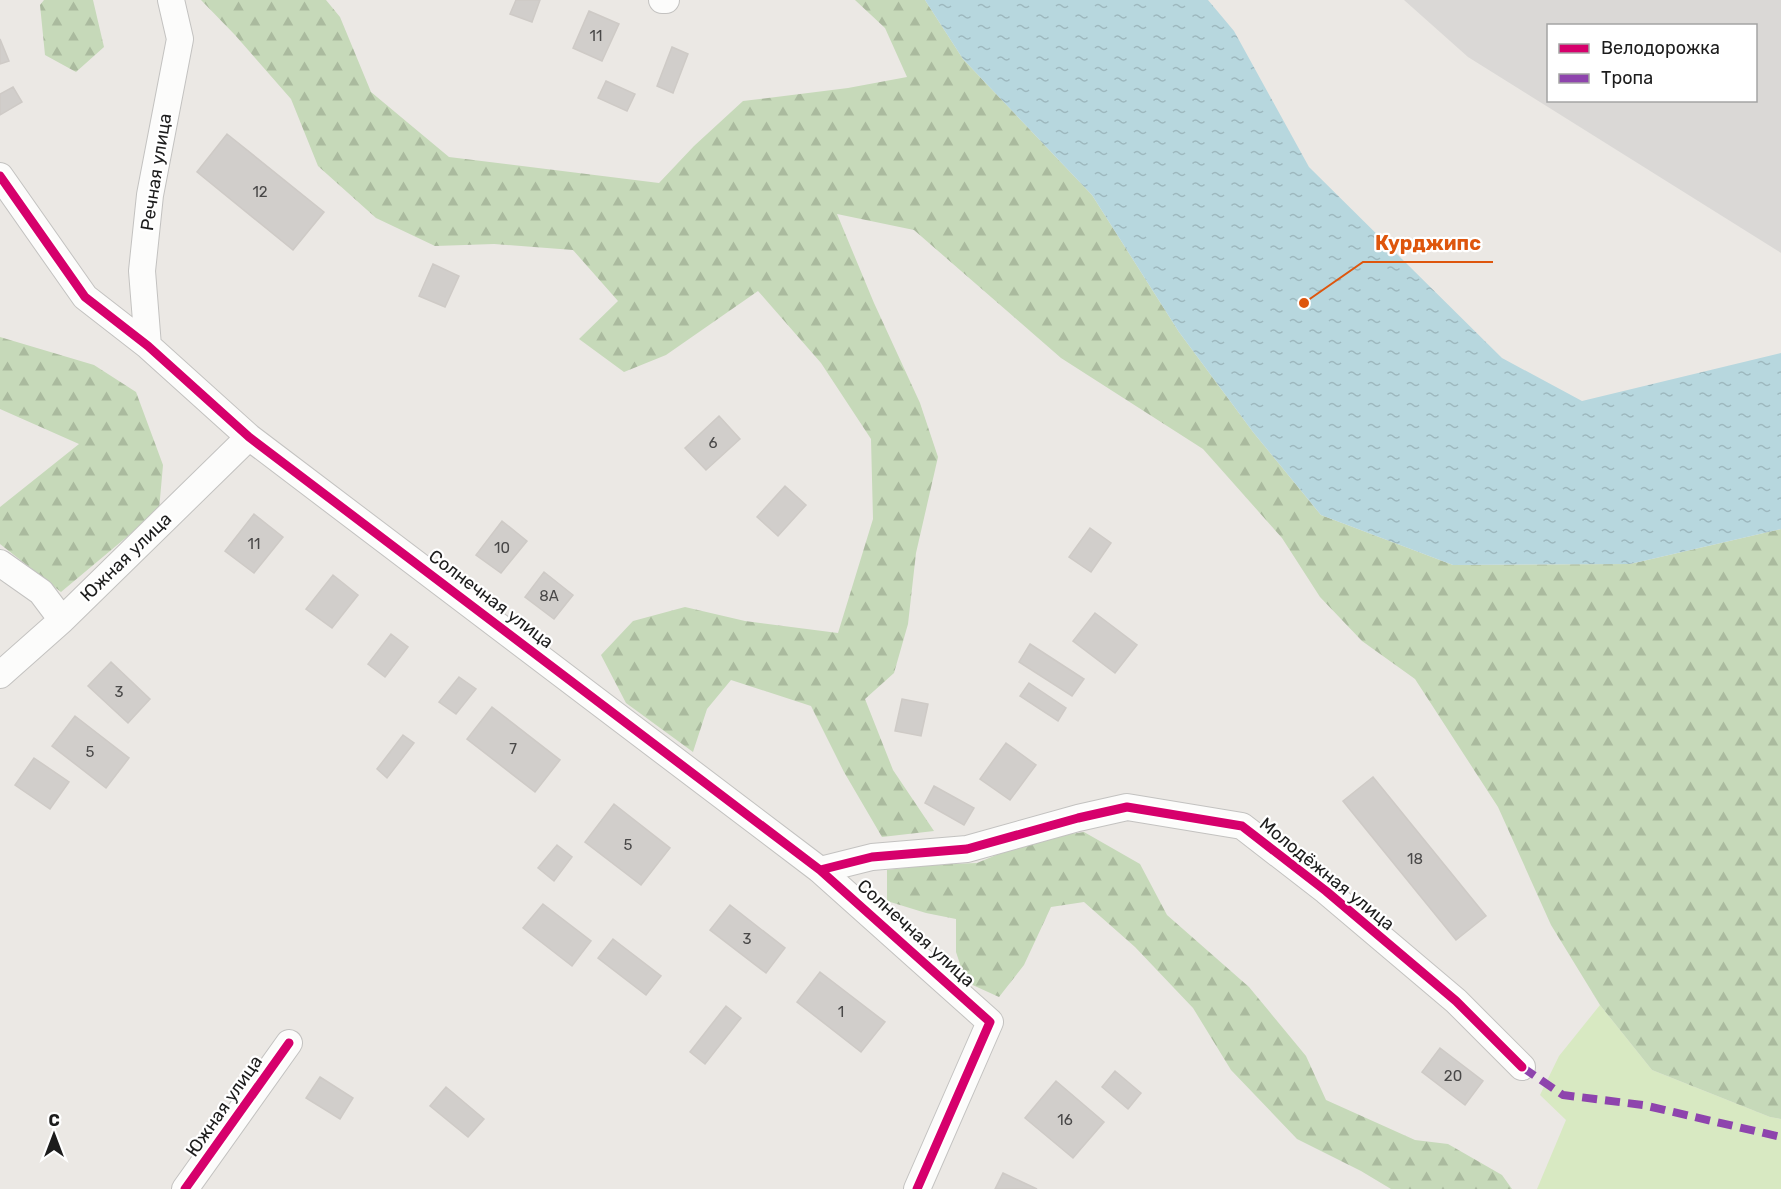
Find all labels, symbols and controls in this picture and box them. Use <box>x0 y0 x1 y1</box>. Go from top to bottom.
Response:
legend <box>1547 24 1757 102</box>
house number: 11 <box>590 27 602 45</box>
text: Велодорожка <box>1601 37 1720 59</box>
text: Тропа <box>1601 67 1653 89</box>
street label: Речная улица <box>136 112 176 232</box>
house number: 12 <box>252 183 268 201</box>
callout: Курджипс <box>1363 224 1493 262</box>
text: Курджипс <box>1375 231 1481 255</box>
house number: 6 <box>708 434 718 452</box>
street label: Южная улица <box>76 508 176 606</box>
house number: 11 <box>248 535 260 553</box>
house number: 10 <box>494 539 510 557</box>
street label: Солнечная улица <box>424 545 558 653</box>
house number: 8А <box>539 587 559 605</box>
house number: 3 <box>114 683 124 701</box>
house number: 7 <box>509 740 517 758</box>
house number: 5 <box>86 743 95 761</box>
street label: Молодёжная улица <box>1255 813 1399 935</box>
house number: 5 <box>624 836 633 854</box>
house number: 18 <box>1407 850 1423 868</box>
street label: Солнечная улица <box>853 874 979 992</box>
house number: 3 <box>742 930 752 948</box>
house number: 1 <box>838 1003 844 1021</box>
street label: Южная улица <box>181 1051 267 1161</box>
house number: 20 <box>1444 1067 1462 1085</box>
north arrow <box>24 1105 84 1165</box>
text: С <box>48 1111 60 1130</box>
house number: 16 <box>1057 1111 1073 1129</box>

